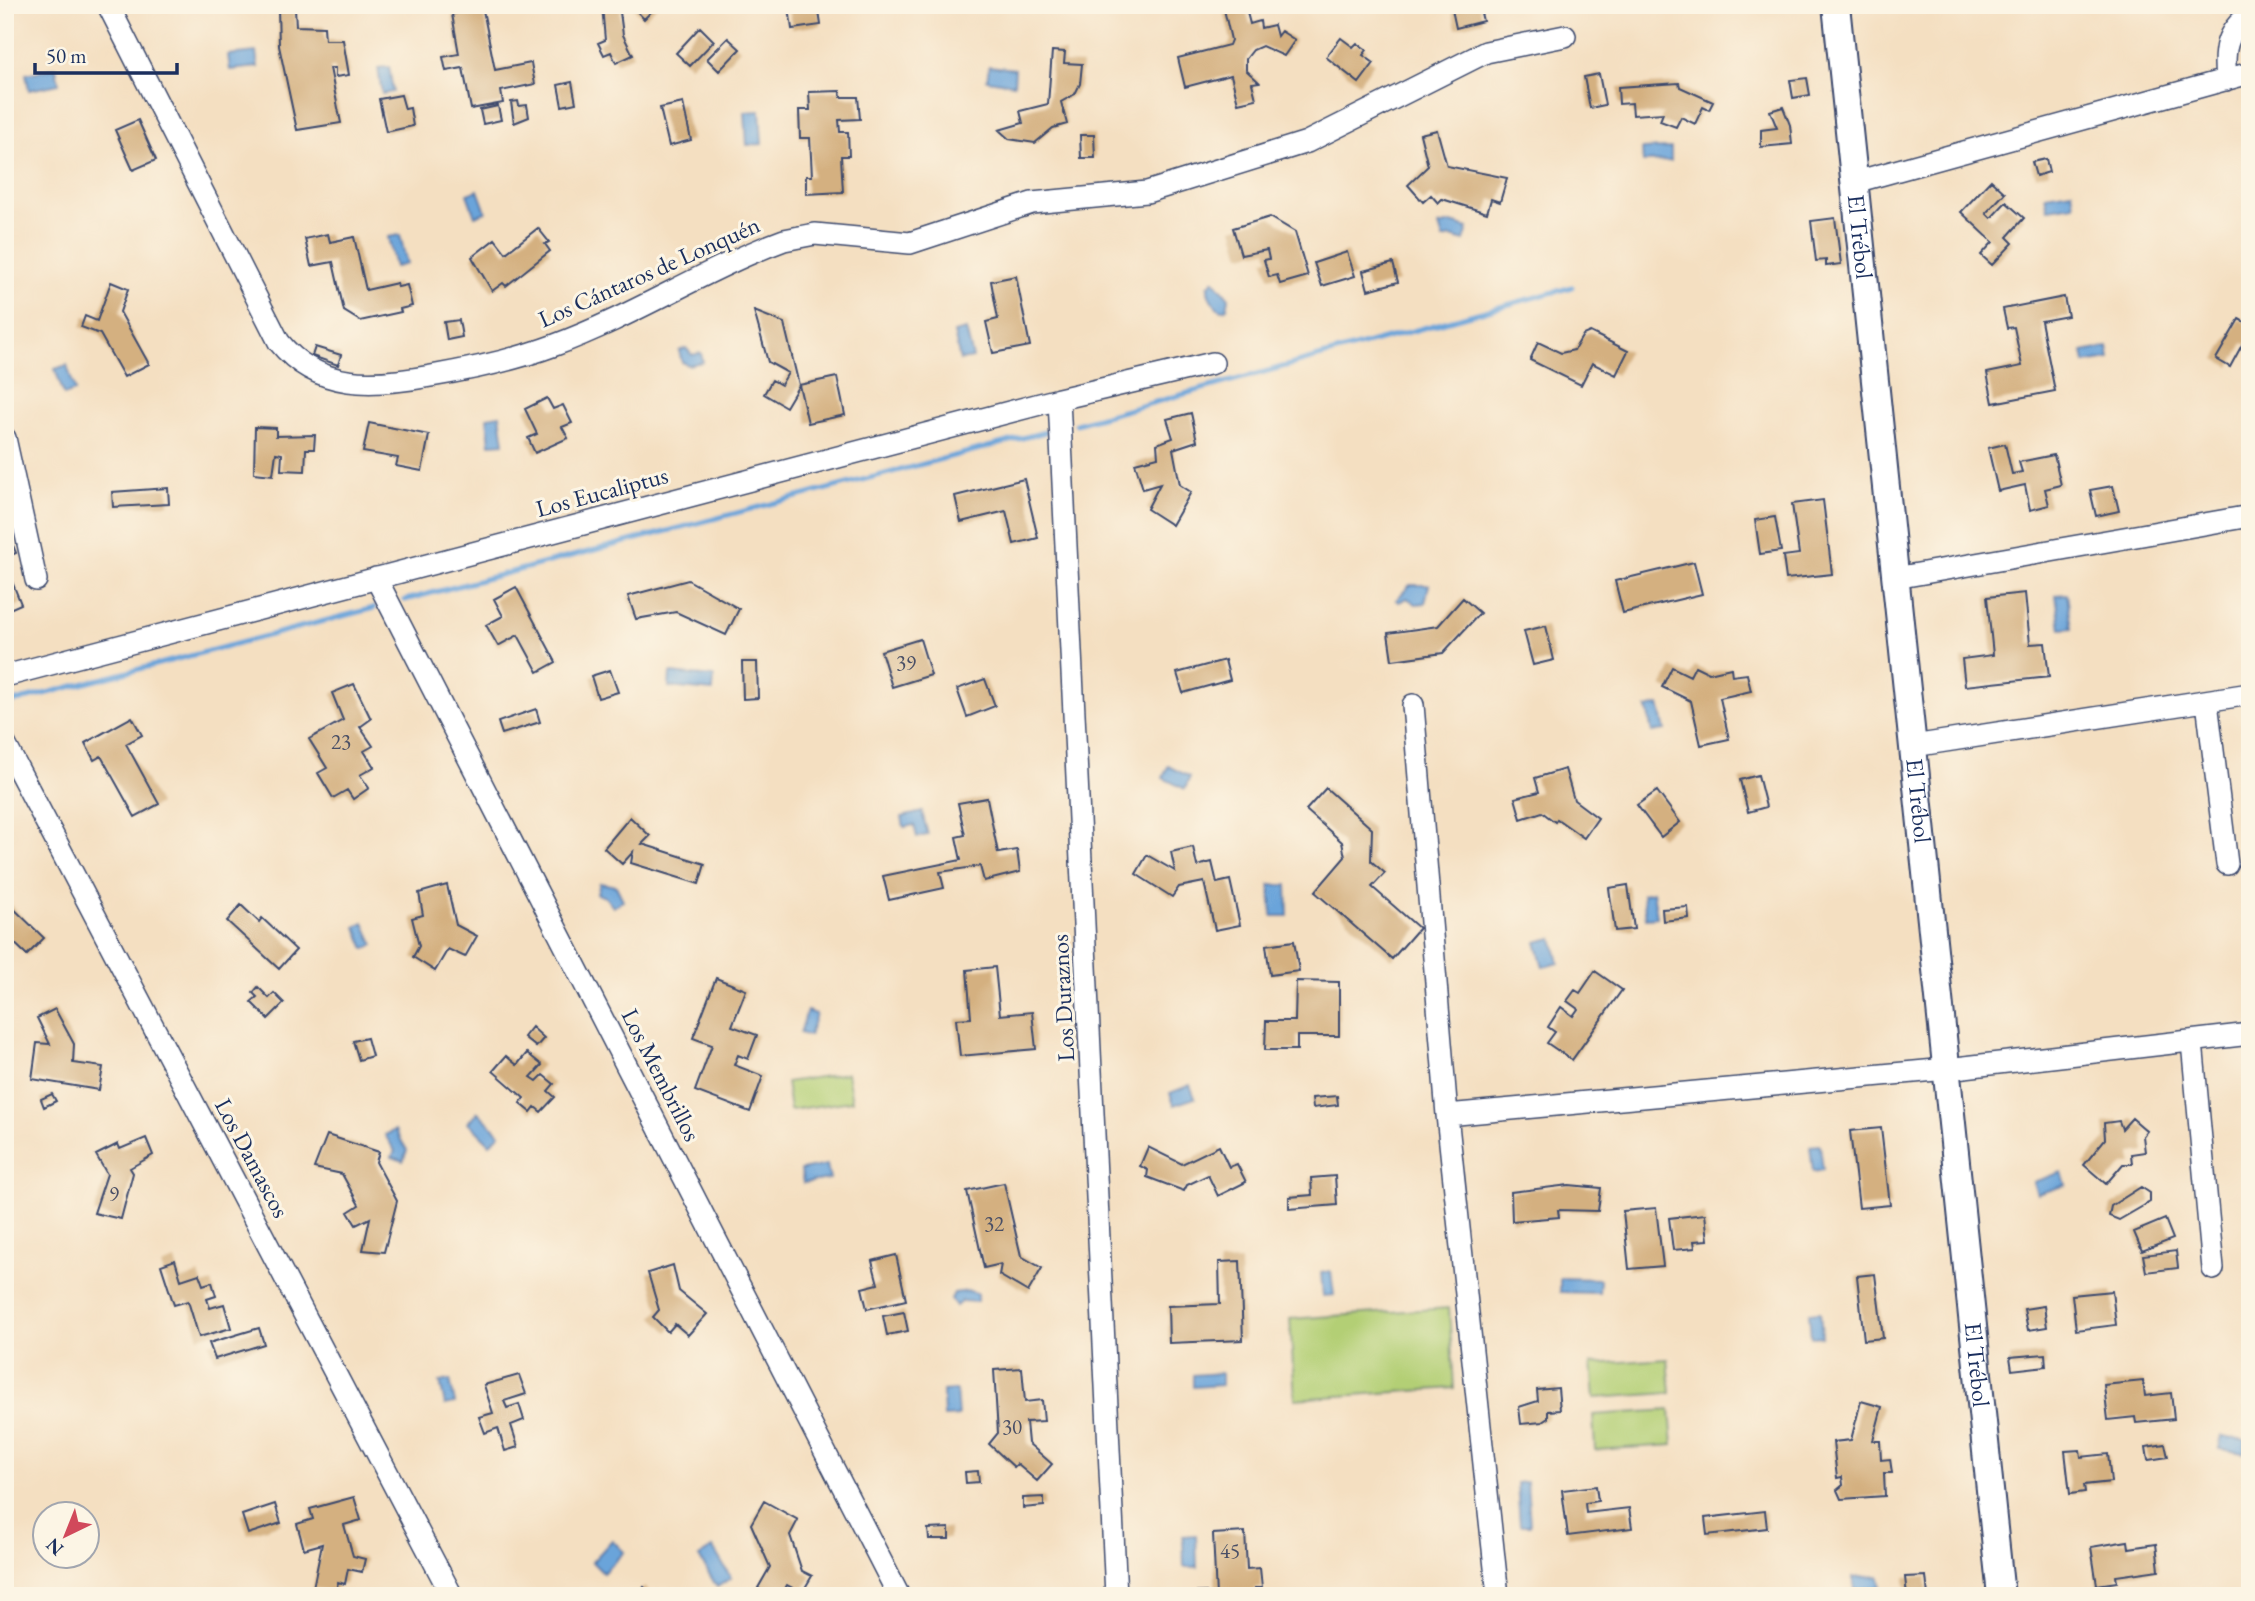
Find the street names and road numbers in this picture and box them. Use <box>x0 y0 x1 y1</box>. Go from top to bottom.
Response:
street label: El Trébol <box>1841 193 1880 281</box>
street label: Los Cántaros de Lonquén <box>533 209 765 334</box>
street label: Los Eucaliptus <box>532 459 671 524</box>
street label: El Trébol <box>1899 757 1939 845</box>
street label: Los Duraznos <box>1044 933 1081 1063</box>
street label: Los Membrillos <box>615 1003 708 1146</box>
street label: Los Damascos <box>208 1093 297 1223</box>
street label: El Trébol <box>1958 1321 1997 1409</box>

